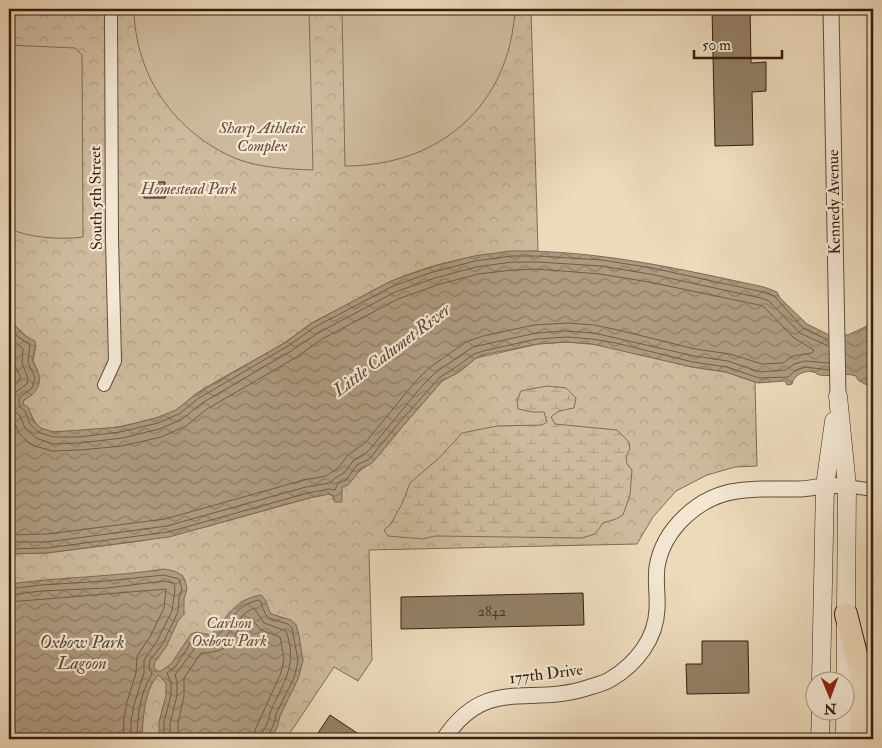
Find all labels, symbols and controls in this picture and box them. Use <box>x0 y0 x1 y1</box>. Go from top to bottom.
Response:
scale bar <box>694 28 782 60</box>
text: 50 m <box>702 36 731 55</box>
park label: Sharp Athletic Complex <box>218 118 306 156</box>
street label: South 5th Street <box>85 146 107 250</box>
street label: Kennedy Avenue <box>823 149 845 255</box>
park label: Homestead Park <box>140 179 238 199</box>
water label: Little Calumet River <box>328 297 457 402</box>
house number: 2842 <box>478 603 506 620</box>
park label: Carlson Oxbow Park <box>191 613 267 651</box>
water label: Oxbow Park Lagoon <box>40 631 124 675</box>
street label: 177th Drive <box>508 660 584 688</box>
north arrow <box>804 670 854 720</box>
text: N <box>823 700 838 717</box>

